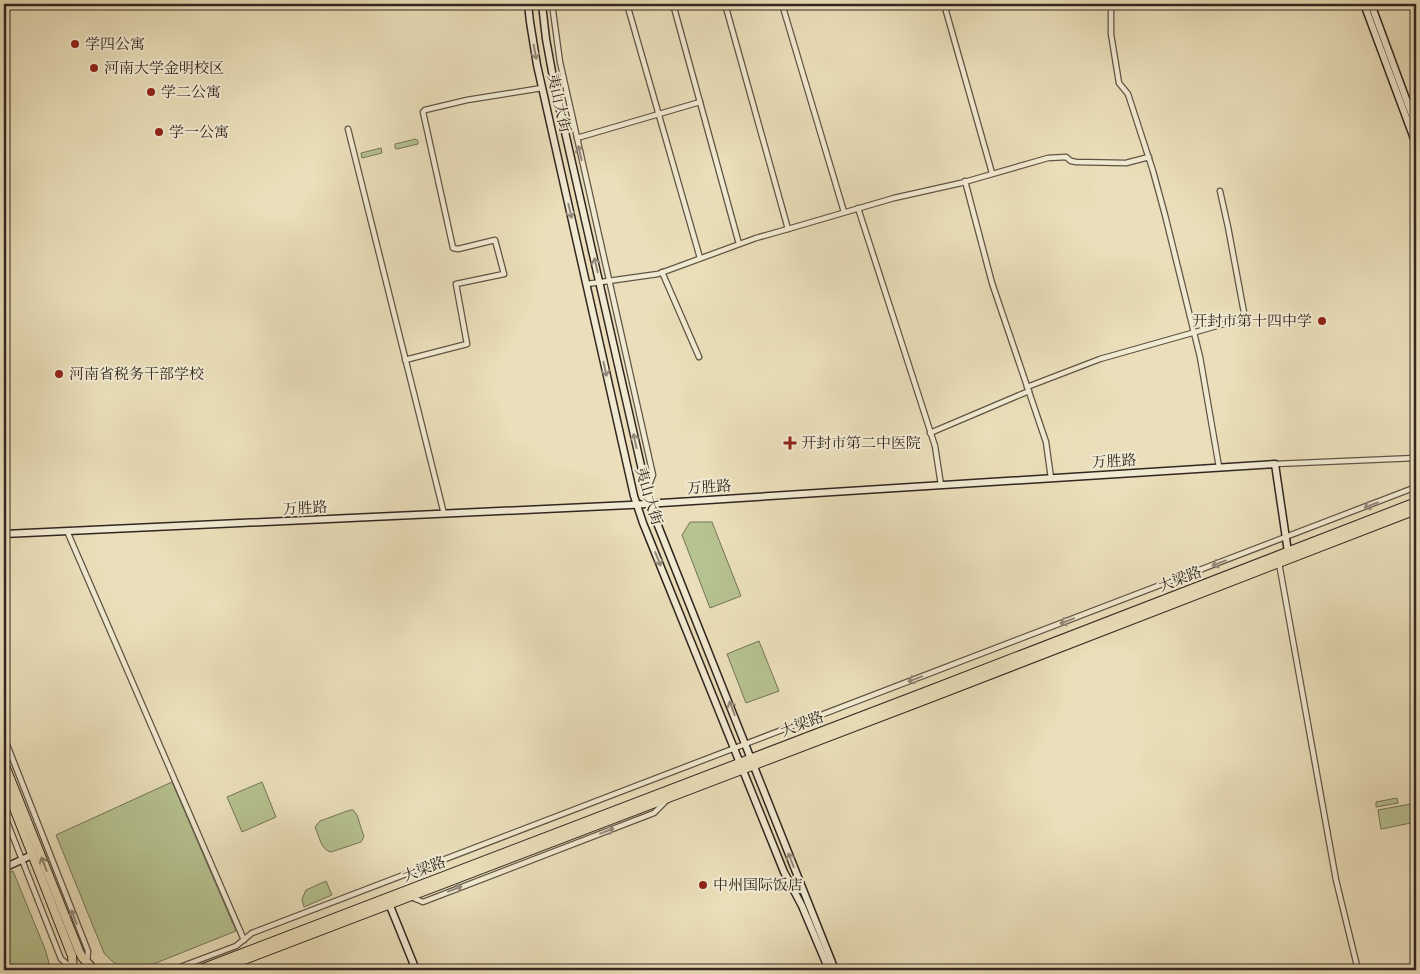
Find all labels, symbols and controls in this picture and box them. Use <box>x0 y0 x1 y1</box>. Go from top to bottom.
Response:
place label: 学四公寓 <box>85 35 145 53</box>
marker: 学四公寓 <box>69 38 81 50</box>
one-way arrow <box>531 44 540 60</box>
place label: 河南大学金明校区 <box>104 59 224 77</box>
marker: 河南大学金明校区 <box>88 62 100 74</box>
street label: 夷山大街 <box>543 72 575 134</box>
place label: 学二公寓 <box>161 83 221 101</box>
marker: 学二公寓 <box>145 86 157 98</box>
place label: 学一公寓 <box>169 123 229 141</box>
marker: 学一公寓 <box>153 126 165 138</box>
one-way arrow <box>575 145 584 161</box>
one-way arrow <box>566 202 575 218</box>
one-way arrow <box>591 258 600 274</box>
place label: 开封市第十四中学 <box>1192 312 1312 330</box>
marker: 开封市第十四中学 <box>1316 315 1328 327</box>
one-way arrow <box>601 361 611 377</box>
place label: 河南省税务干部学校 <box>69 365 204 383</box>
marker: 河南省税务干部学校 <box>53 368 65 380</box>
one-way arrow <box>630 433 639 449</box>
place label: 开封市第二中医院 <box>801 434 921 452</box>
marker: 开封市第二中医院 <box>783 436 797 450</box>
street label: 万胜路 <box>1091 451 1137 471</box>
street label: 夷山大街 <box>632 465 666 527</box>
street label: 万胜路 <box>686 476 732 498</box>
street label: 万胜路 <box>282 498 328 518</box>
one-way arrow <box>1364 501 1379 510</box>
one-way arrow <box>653 551 663 566</box>
one-way arrow <box>1212 559 1227 568</box>
street label: 大梁路 <box>1156 563 1204 595</box>
one-way arrow <box>1060 617 1075 626</box>
one-way arrow <box>908 675 924 684</box>
one-way arrow <box>727 701 736 717</box>
street label: 大梁路 <box>778 708 826 740</box>
one-way arrow <box>599 826 614 835</box>
street label: 大梁路 <box>400 853 448 885</box>
one-way arrow <box>786 853 796 868</box>
one-way arrow <box>38 857 48 872</box>
place label: 中州国际饭店 <box>713 876 803 894</box>
marker: 中州国际饭店 <box>697 879 709 891</box>
one-way arrow <box>447 884 462 893</box>
one-way arrow <box>69 910 79 925</box>

